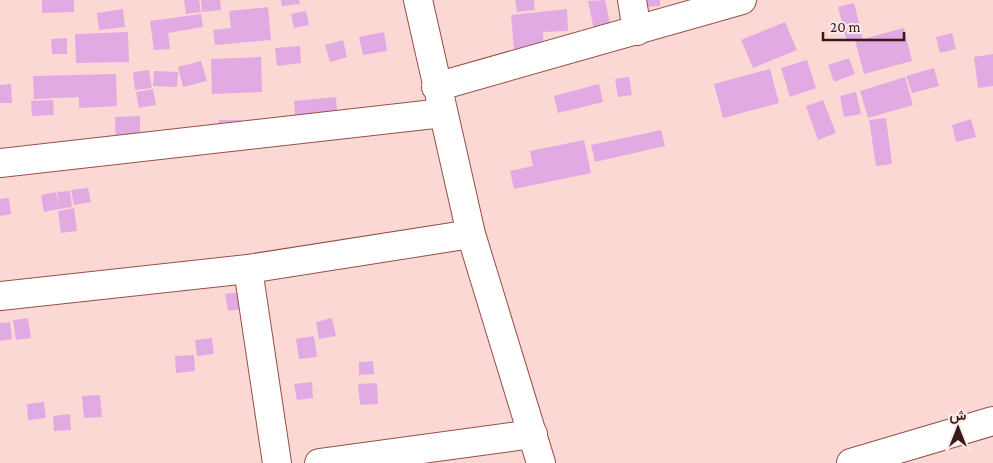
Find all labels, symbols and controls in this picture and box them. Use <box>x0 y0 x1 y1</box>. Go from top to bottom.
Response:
scale bar <box>823 10 904 42</box>
text: 20 m <box>830 19 861 35</box>
north arrow <box>933 403 983 453</box>
text: ش <box>950 407 967 424</box>

